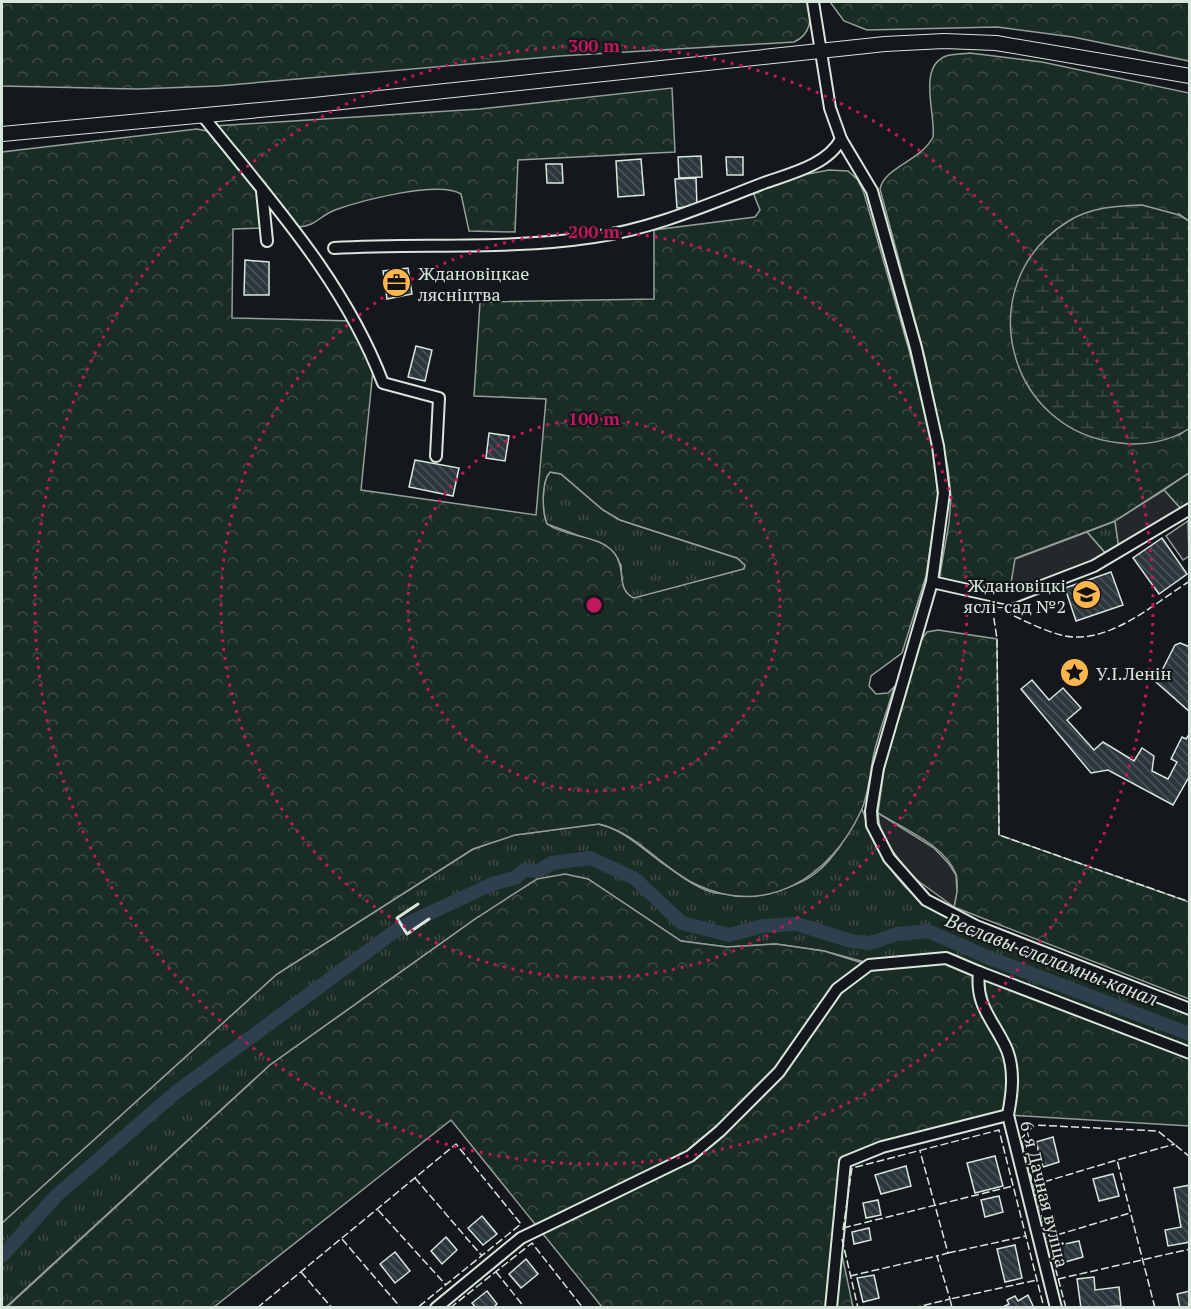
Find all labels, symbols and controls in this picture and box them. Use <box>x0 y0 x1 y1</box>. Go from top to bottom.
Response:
text: 300 m <box>568 33 620 57</box>
text: 200 m <box>568 219 620 243</box>
place label: Ждановіцкае лясніцтва <box>418 261 529 306</box>
office icon: Ждановіцкае лясніцтва <box>381 267 413 299</box>
text: 100 m <box>568 406 620 430</box>
place label: Ждановіцкі яслі-сад №2 <box>964 573 1066 618</box>
school or university icon: Ждановіцкі яслі-сад №2 <box>1071 579 1103 611</box>
centre of rings <box>584 595 604 615</box>
place icon: У.І.Ленін <box>1059 657 1091 689</box>
place label: У.І.Ленін <box>1096 661 1171 685</box>
water label: Веславы слаламны канал <box>941 906 1162 1012</box>
street label: 6-я Дачная вуліца <box>1015 1118 1075 1270</box>

